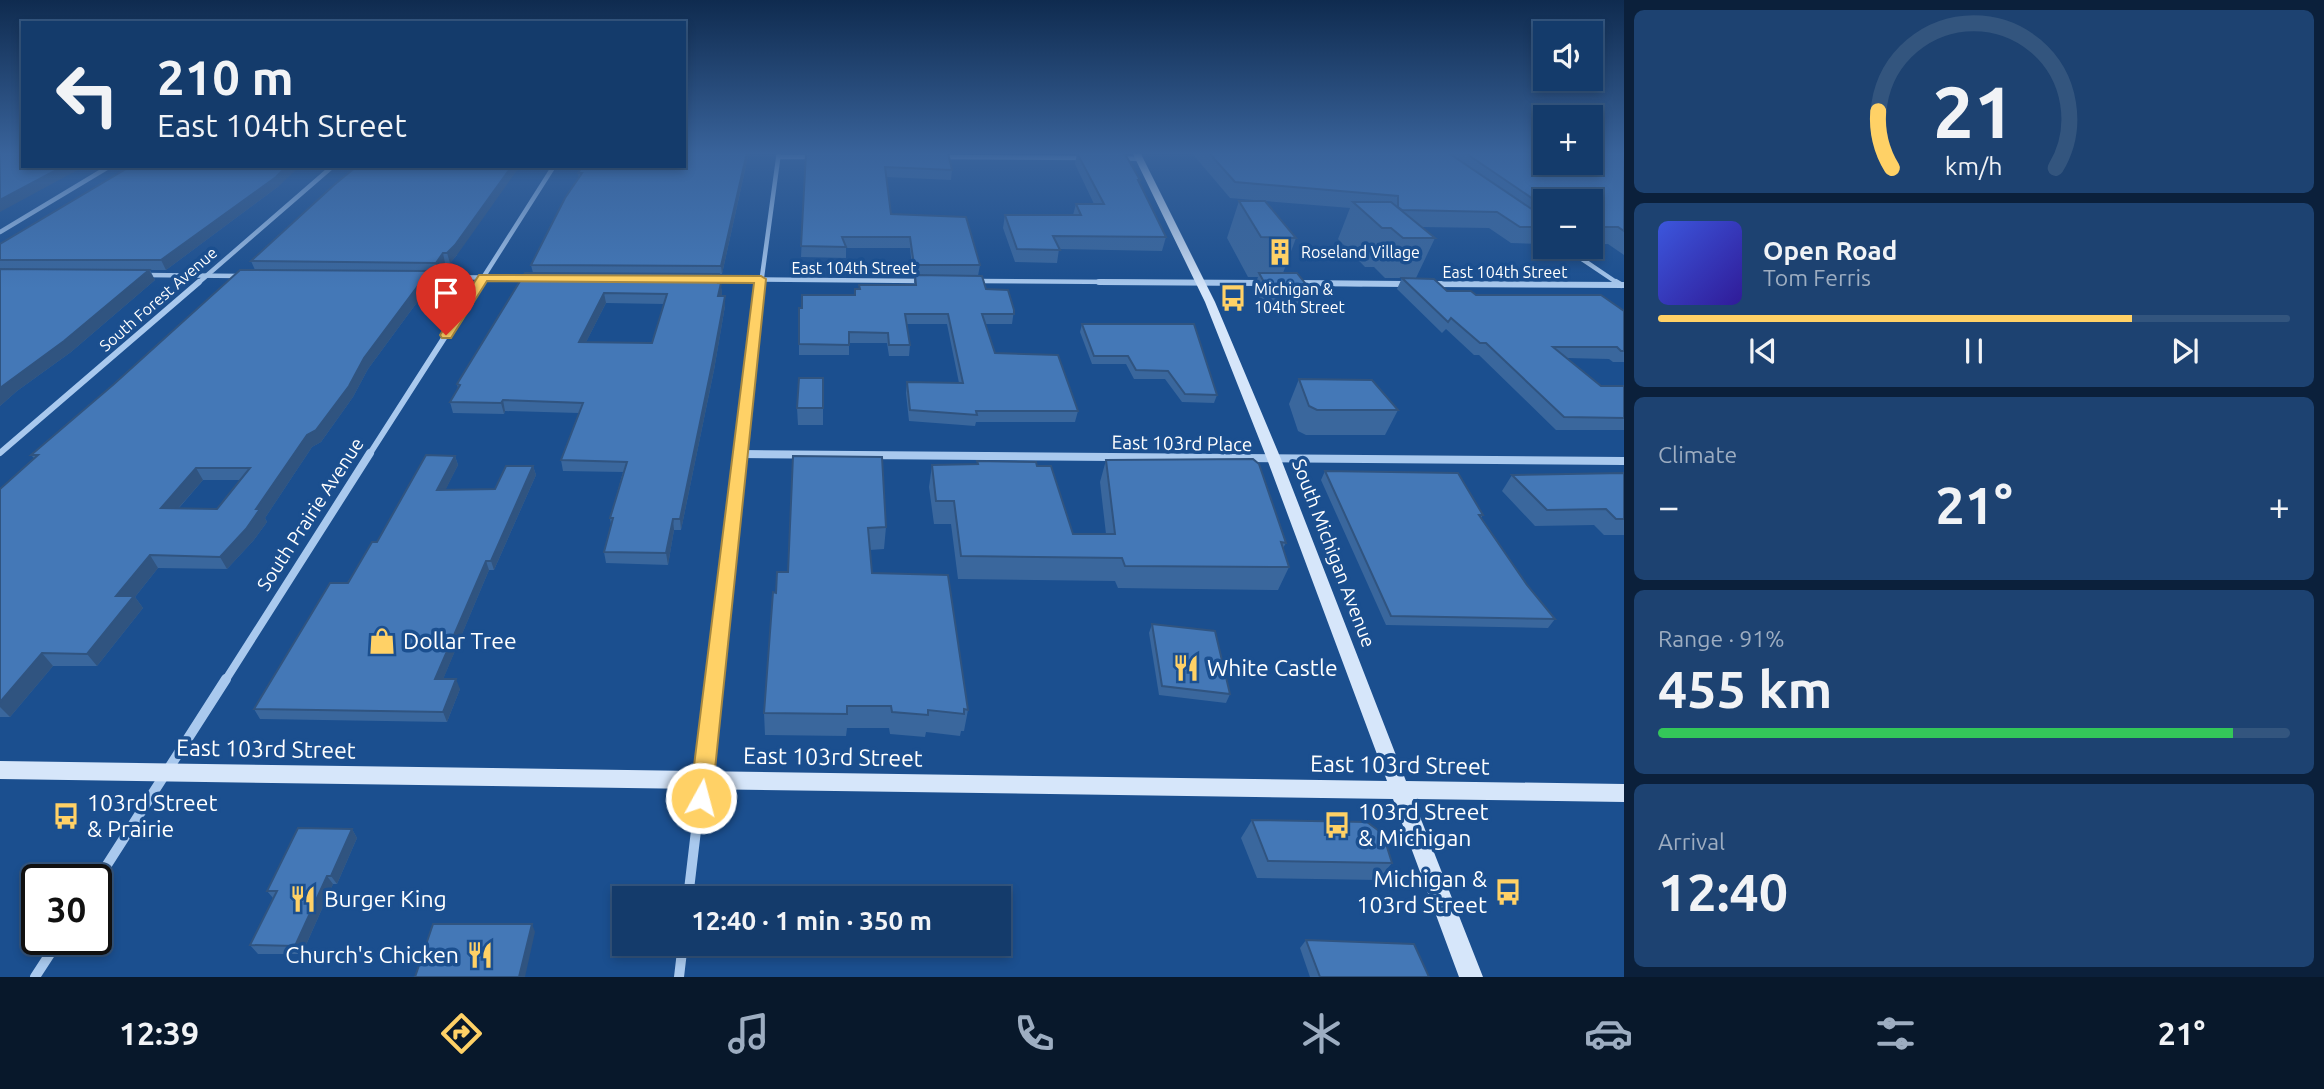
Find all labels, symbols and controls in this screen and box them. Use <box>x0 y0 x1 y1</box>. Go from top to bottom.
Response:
map controls <box>1533 21 1603 259</box>
button: sound <box>1533 21 1603 91</box>
icon: left <box>42 49 133 140</box>
text: 210 m <box>157 49 294 104</box>
text: 21 <box>1933 70 2015 152</box>
button: + <box>1533 105 1603 175</box>
text: East 104th Street <box>157 107 407 143</box>
text: km/h <box>1945 152 2003 180</box>
button: − <box>1533 189 1603 259</box>
text: Open Road <box>1763 236 1897 265</box>
building icon: Roseland Village <box>1265 237 1295 267</box>
street label: South Forest Avenue <box>96 243 220 355</box>
place label: Roseland Village <box>1301 243 1420 261</box>
street label: East 104th Street <box>792 259 917 277</box>
pin <box>416 263 476 335</box>
street label: East 104th Street <box>1443 263 1568 281</box>
text: Tom Ferris <box>1763 265 1871 290</box>
icon: arrive <box>427 274 465 312</box>
place label: Michigan & 104th Street <box>1254 280 1346 316</box>
bus stop icon: Michigan & 104th Street <box>1218 283 1248 313</box>
icon: previous <box>1744 332 1782 370</box>
icon: pause <box>1955 332 1993 370</box>
icon: next <box>2166 332 2204 370</box>
street label: East 103rd Place <box>1111 431 1253 455</box>
street label: South Prairie Avenue <box>252 433 368 595</box>
text: Climate <box>1658 442 1737 467</box>
street label: South Michigan Avenue <box>1288 456 1380 650</box>
text: 21° <box>1935 476 2013 534</box>
text: − <box>1658 485 1679 527</box>
text: + <box>2269 485 2290 527</box>
shop icon: Dollar Tree <box>367 626 397 656</box>
text: Range · 91% <box>1658 626 1785 651</box>
place label: Dollar Tree <box>403 628 517 653</box>
restaurant icon: White Castle <box>1171 653 1201 683</box>
place label: White Castle <box>1207 655 1338 680</box>
text: 455 km <box>1658 660 1832 718</box>
street label: East 103rd Street <box>176 734 356 763</box>
street label: East 103rd Street <box>743 742 923 771</box>
street label: East 103rd Street <box>1310 750 1490 779</box>
position arrow <box>664 761 738 835</box>
place label: 103rd Street & Prairie <box>87 790 218 841</box>
place label: 103rd Street & Michigan <box>1358 799 1489 850</box>
bus stop icon: 103rd Street & Prairie <box>51 801 81 831</box>
bus stop icon: 103rd Street & Michigan <box>1322 810 1352 840</box>
text: Arrival <box>1658 829 1725 854</box>
text: 12:40 <box>1658 863 1788 921</box>
speed limit sign: 30 <box>21 864 112 955</box>
place label: Michigan & 103rd Street <box>1356 866 1487 917</box>
bus stop icon: Michigan & 103rd Street <box>1493 877 1523 907</box>
restaurant icon: Burger King <box>288 884 318 914</box>
place label: Burger King <box>324 886 447 911</box>
text: 12:40 · 1 min · 350 m <box>691 906 932 935</box>
restaurant icon: Church's Chicken <box>465 940 495 970</box>
place label: Church's Chicken <box>285 942 459 967</box>
icon: directions <box>437 1009 486 1058</box>
icon: music <box>724 1009 773 1058</box>
icon: phone <box>1010 1009 1059 1058</box>
icon: climate <box>1297 1009 1346 1058</box>
icon: car <box>1584 1009 1633 1058</box>
icon: filters <box>1871 1009 1920 1058</box>
text: 12:39 <box>119 1015 199 1051</box>
text: 21° <box>2158 1015 2205 1051</box>

